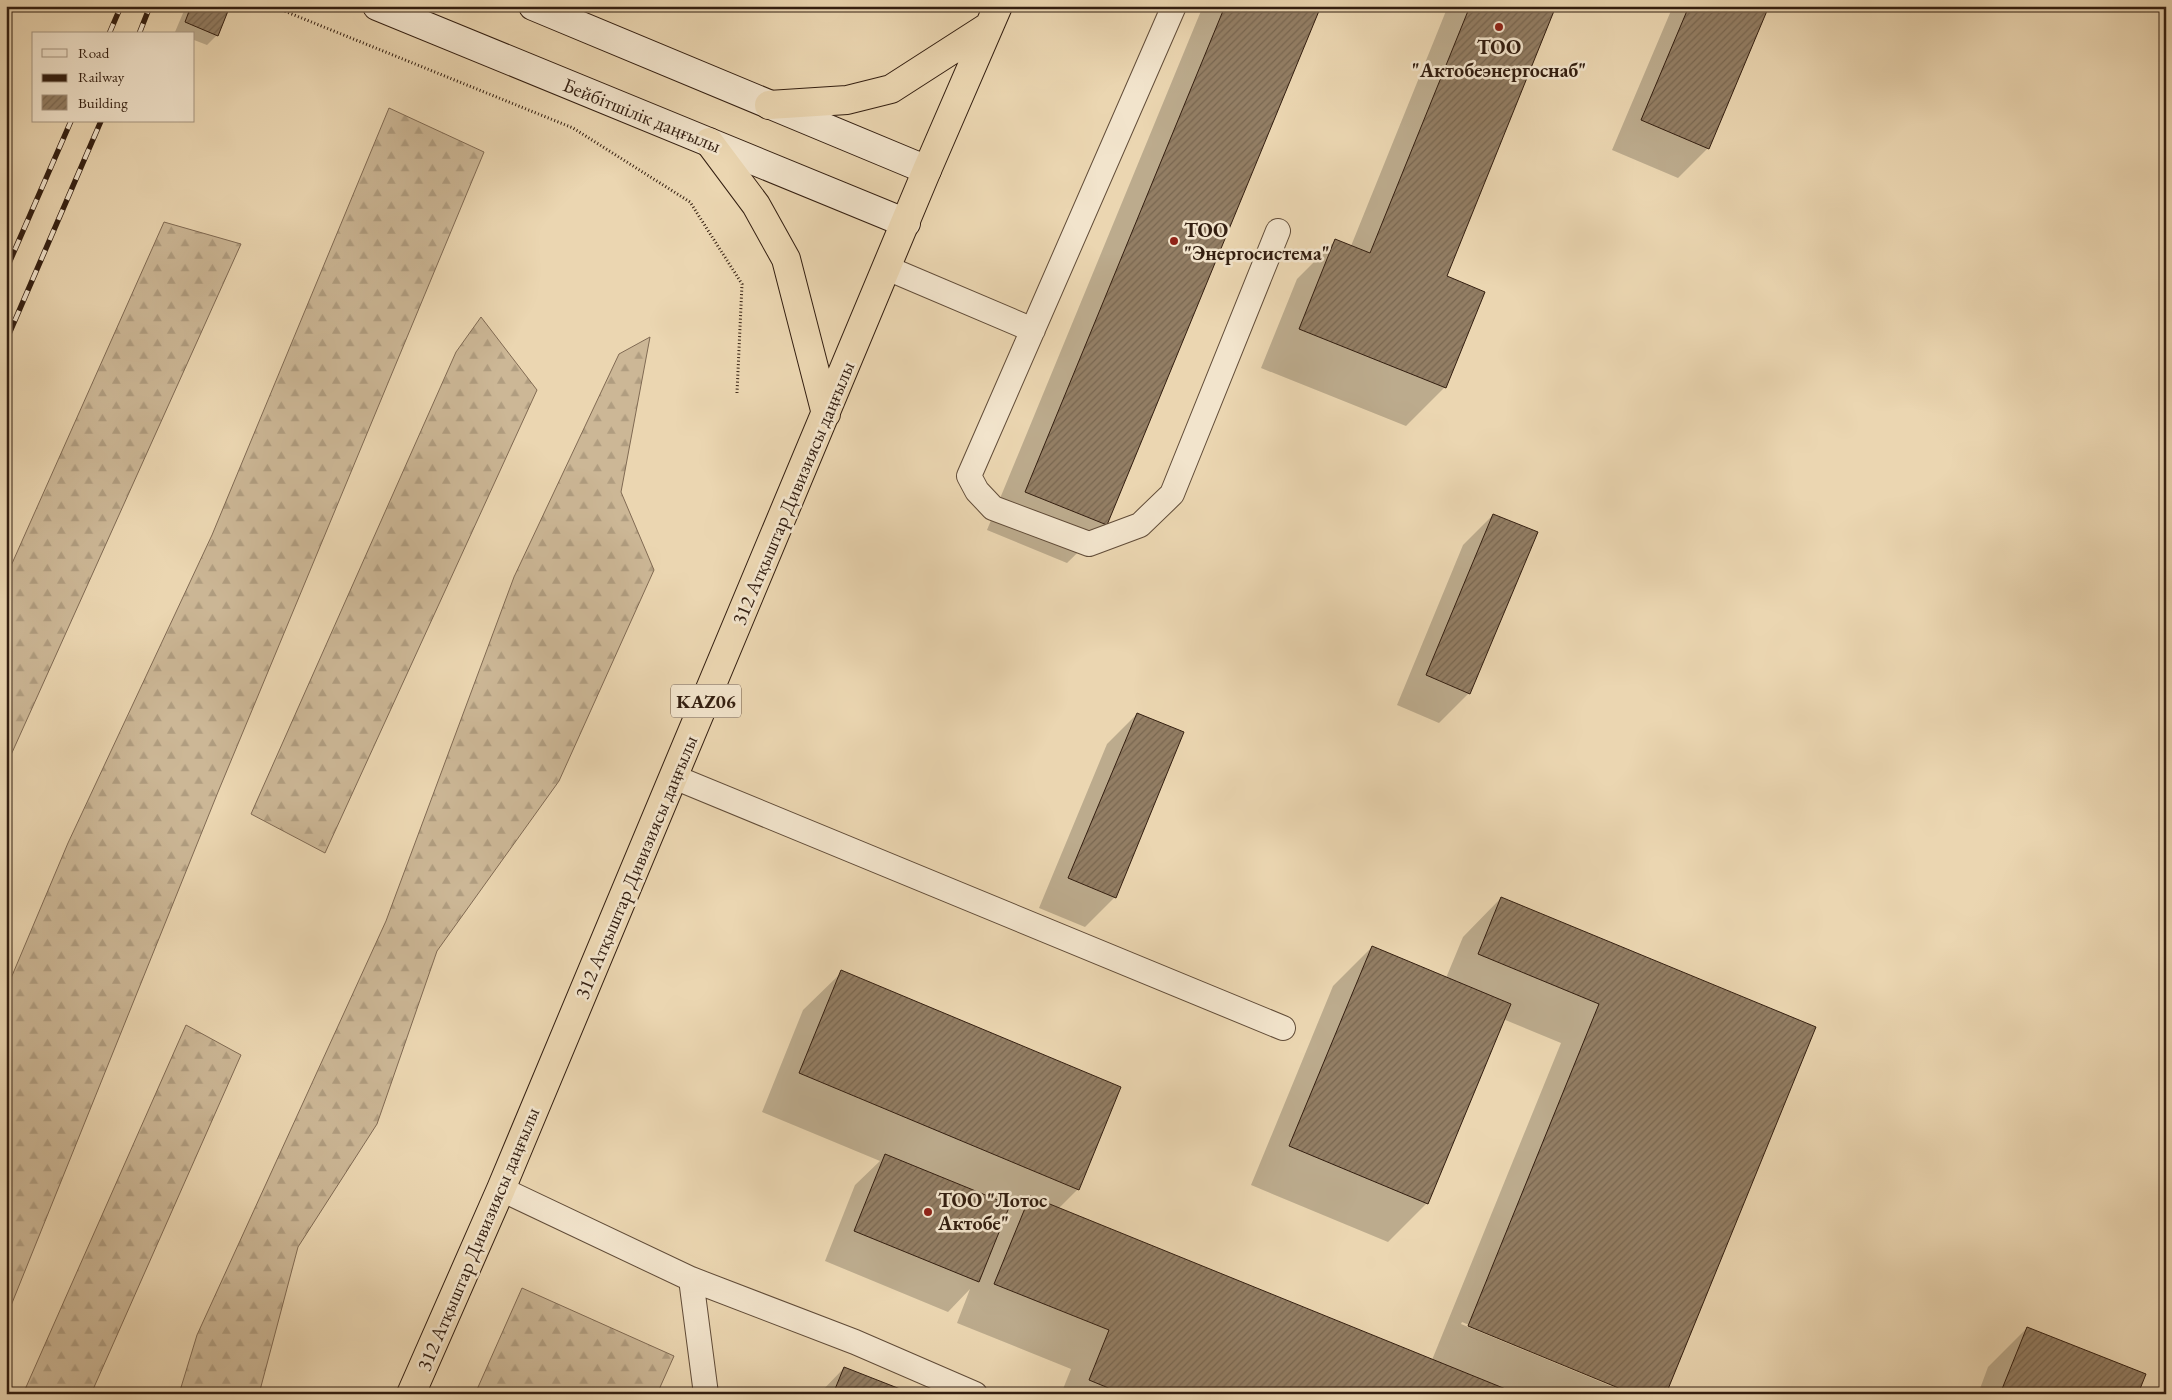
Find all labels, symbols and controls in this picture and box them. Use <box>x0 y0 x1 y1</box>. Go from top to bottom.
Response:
marker: ТОО "Актобеэнергоснаб" <box>1493 21 1505 33</box>
legend <box>32 32 195 122</box>
place label: ТОО "Актобеэнергоснаб" <box>1412 34 1586 83</box>
text: Road <box>78 43 110 62</box>
text: Railway <box>78 67 125 86</box>
street label: Бейбітшілік даңғылы <box>559 71 725 159</box>
text: Building <box>78 93 128 112</box>
place label: ТОО "Энергосистема" <box>1184 217 1330 266</box>
marker: ТОО "Энергосистема" <box>1168 235 1180 247</box>
street label: 312 Атқыштар Дивизиясы даңғылы <box>726 357 860 629</box>
road number: KАZ06 <box>671 684 741 718</box>
street label: 312 Атқыштар Дивизиясы даңғылы <box>569 731 703 1003</box>
street label: 312 Атқыштар Дивизиясы даңғылы <box>411 1103 545 1375</box>
place label: ТОО "Лотос Актобе" <box>937 1187 1047 1236</box>
marker: ТОО "Лотос Актобе" <box>922 1206 934 1218</box>

